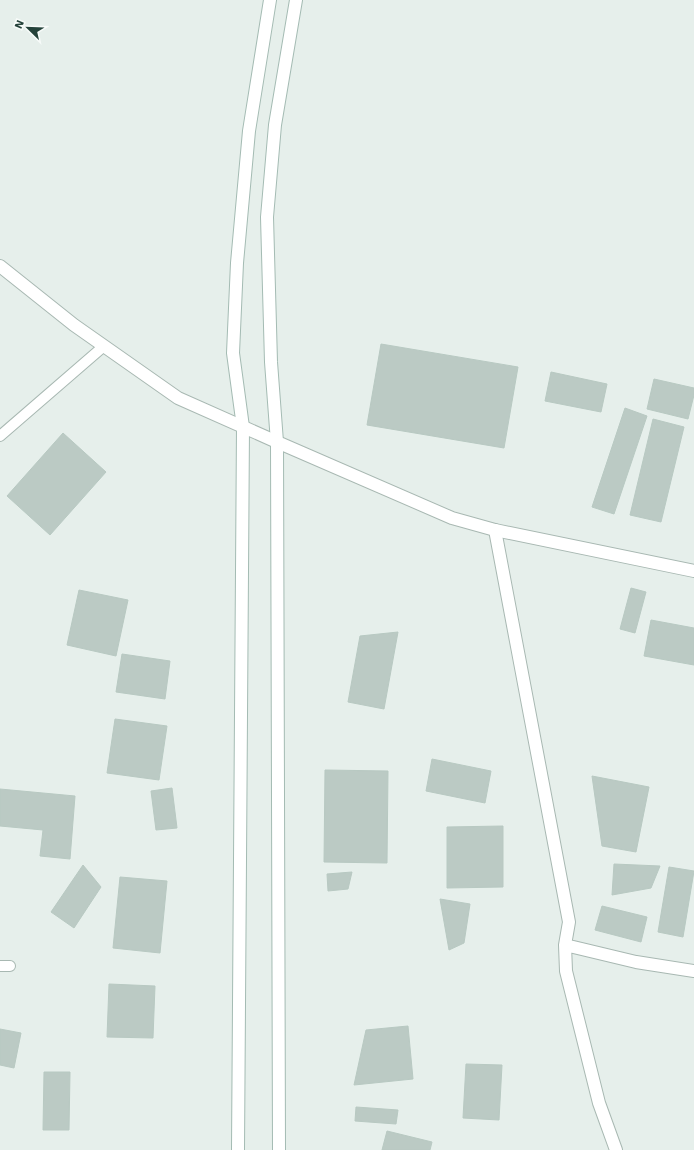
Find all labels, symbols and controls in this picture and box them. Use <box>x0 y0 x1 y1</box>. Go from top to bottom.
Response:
north arrow <box>8 8 48 48</box>
text: N <box>12 18 27 31</box>

